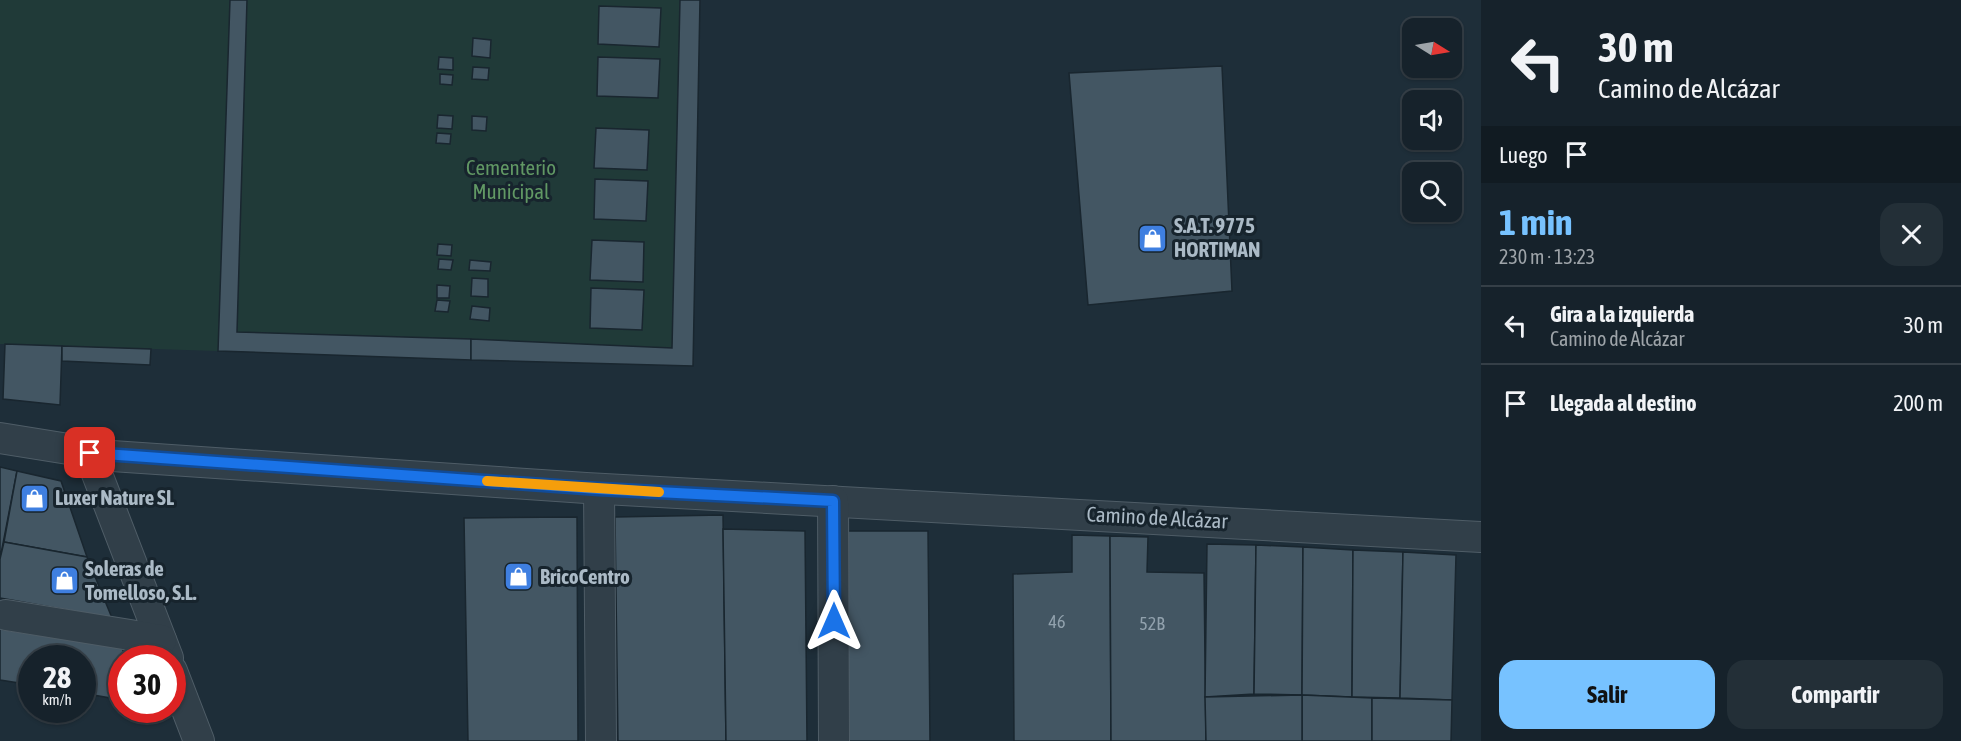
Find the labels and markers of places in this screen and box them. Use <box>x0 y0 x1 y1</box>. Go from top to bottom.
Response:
place label: S.A.T. 9775 HORTIMAN <box>1174 213 1260 261</box>
shop icon: S.A.T. 9775 HORTIMAN <box>1137 222 1169 254</box>
pin <box>64 427 115 478</box>
shop icon: Luxer Nature SL <box>18 482 50 514</box>
place label: Luxer Nature SL <box>55 485 174 509</box>
place label: Soleras de Tomelloso, S.L. <box>85 556 197 604</box>
shop icon: BricoCentro <box>503 561 535 593</box>
place label: BricoCentro <box>540 564 630 588</box>
shop icon: Soleras de Tomelloso, S.L. <box>48 565 80 597</box>

